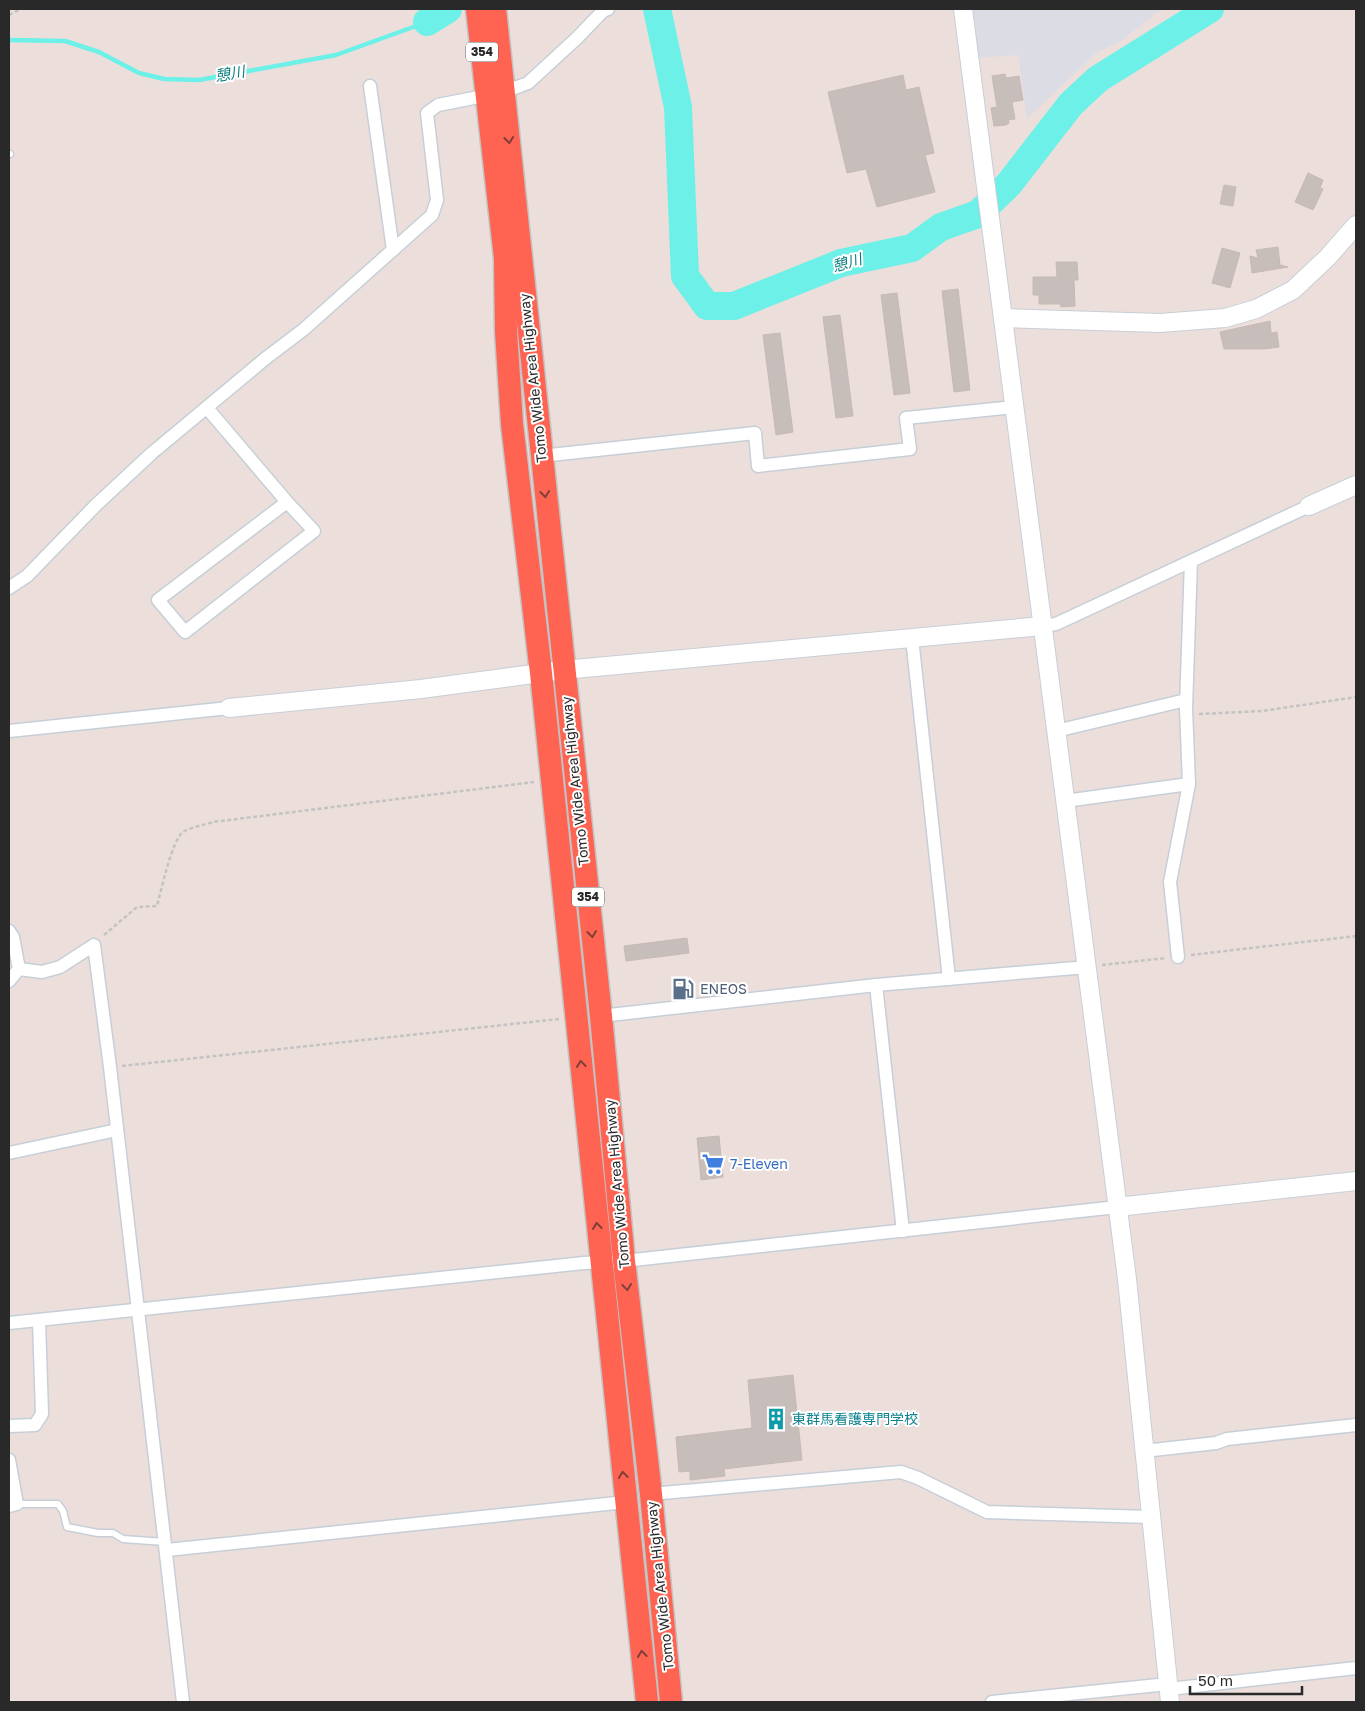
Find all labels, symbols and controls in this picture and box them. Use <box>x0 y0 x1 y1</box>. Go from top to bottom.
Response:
road number: 354 <box>466 42 498 62</box>
water label: 憩川 <box>213 61 248 84</box>
one-way arrow <box>503 137 514 145</box>
water label: 憩川 <box>830 249 866 275</box>
street label: Tomo Wide Area Highway <box>515 293 550 463</box>
one-way arrow <box>539 490 550 498</box>
street label: Tomo Wide Area Highway <box>557 696 592 866</box>
road number: 354 <box>572 888 604 906</box>
one-way arrow <box>586 930 597 938</box>
fuel station icon: ENEOS <box>670 976 696 1002</box>
place label: ENEOS <box>700 980 747 997</box>
one-way arrow <box>576 1060 587 1068</box>
street label: Tomo Wide Area Highway <box>601 1099 632 1269</box>
supermarket icon: 7-Eleven <box>700 1151 726 1177</box>
place label: 7-Eleven <box>730 1155 788 1172</box>
one-way arrow <box>592 1222 603 1230</box>
one-way arrow <box>621 1283 632 1291</box>
building icon: 東群馬看護専門学校 <box>763 1406 789 1432</box>
place label: 東群馬看護専門学校 <box>792 1410 918 1427</box>
one-way arrow <box>618 1470 629 1478</box>
street label: Tomo Wide Area Highway <box>642 1501 677 1671</box>
one-way arrow <box>637 1649 648 1657</box>
scale bar <box>1190 1664 1302 1696</box>
text: 50 m <box>1198 1671 1233 1689</box>

